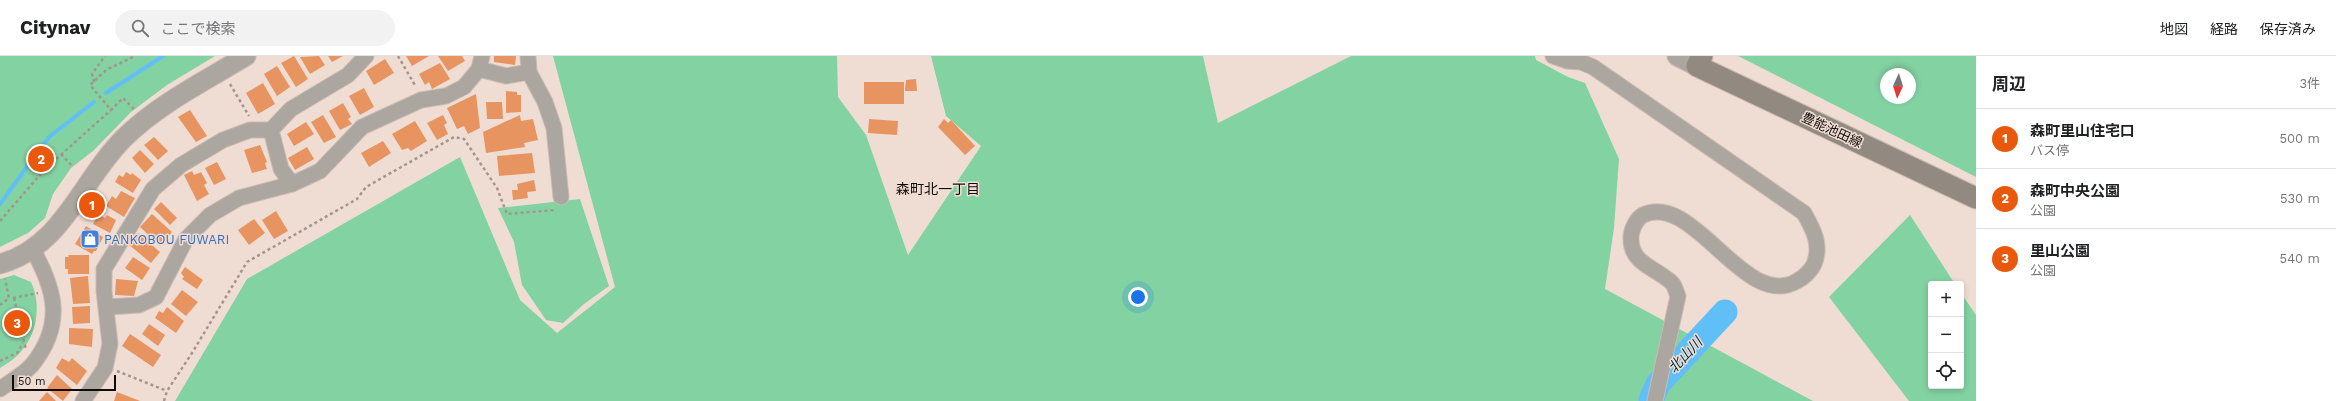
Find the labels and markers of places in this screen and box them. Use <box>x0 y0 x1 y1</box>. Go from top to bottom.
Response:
pin: 2 <box>28 144 54 174</box>
pin: 1 <box>79 190 105 220</box>
shop icon: PANKOBOU FUWARI <box>79 228 101 250</box>
place label: PANKOBOU FUWARI <box>104 232 229 247</box>
pin: 3 <box>4 308 30 338</box>

